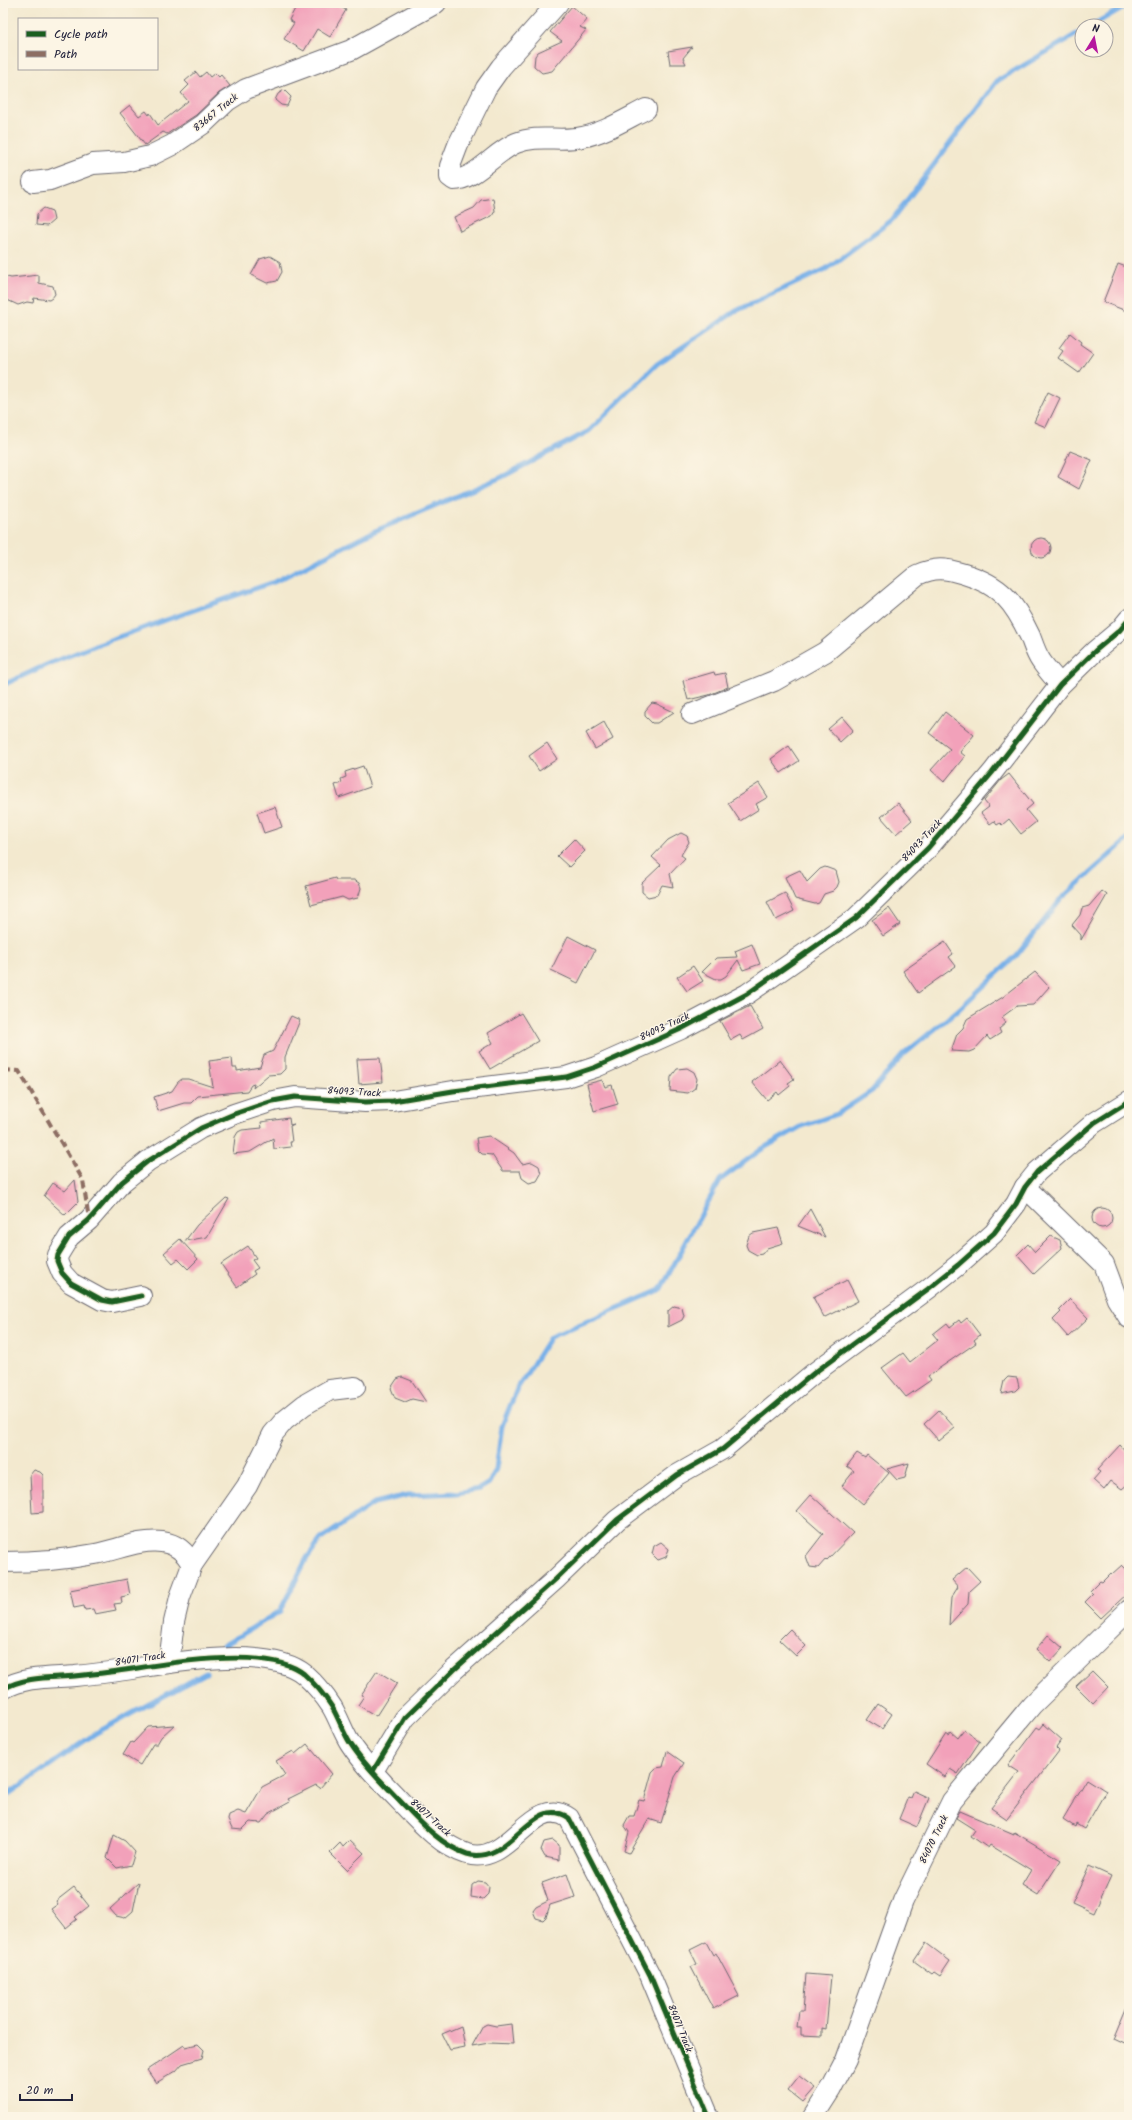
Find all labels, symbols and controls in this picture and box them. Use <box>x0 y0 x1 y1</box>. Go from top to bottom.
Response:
legend <box>18 18 158 70</box>
north arrow <box>1074 18 1114 58</box>
text: N <box>1091 20 1101 39</box>
text: Cycle path <box>54 25 108 44</box>
text: Path <box>54 45 77 64</box>
street label: 83667 Track <box>190 89 242 136</box>
street label: 84093 Track <box>898 815 946 866</box>
street label: 84093 Track <box>637 1008 692 1045</box>
street label: 84093 Track <box>327 1083 381 1101</box>
street label: 84071 Track <box>114 1647 167 1671</box>
street label: 84071 Track <box>406 1795 455 1841</box>
street label: 84070 Track <box>915 1812 953 1867</box>
street label: 84071 Track <box>663 2002 697 2055</box>
scale bar <box>20 2076 72 2102</box>
text: 20 m <box>26 2081 54 2100</box>

